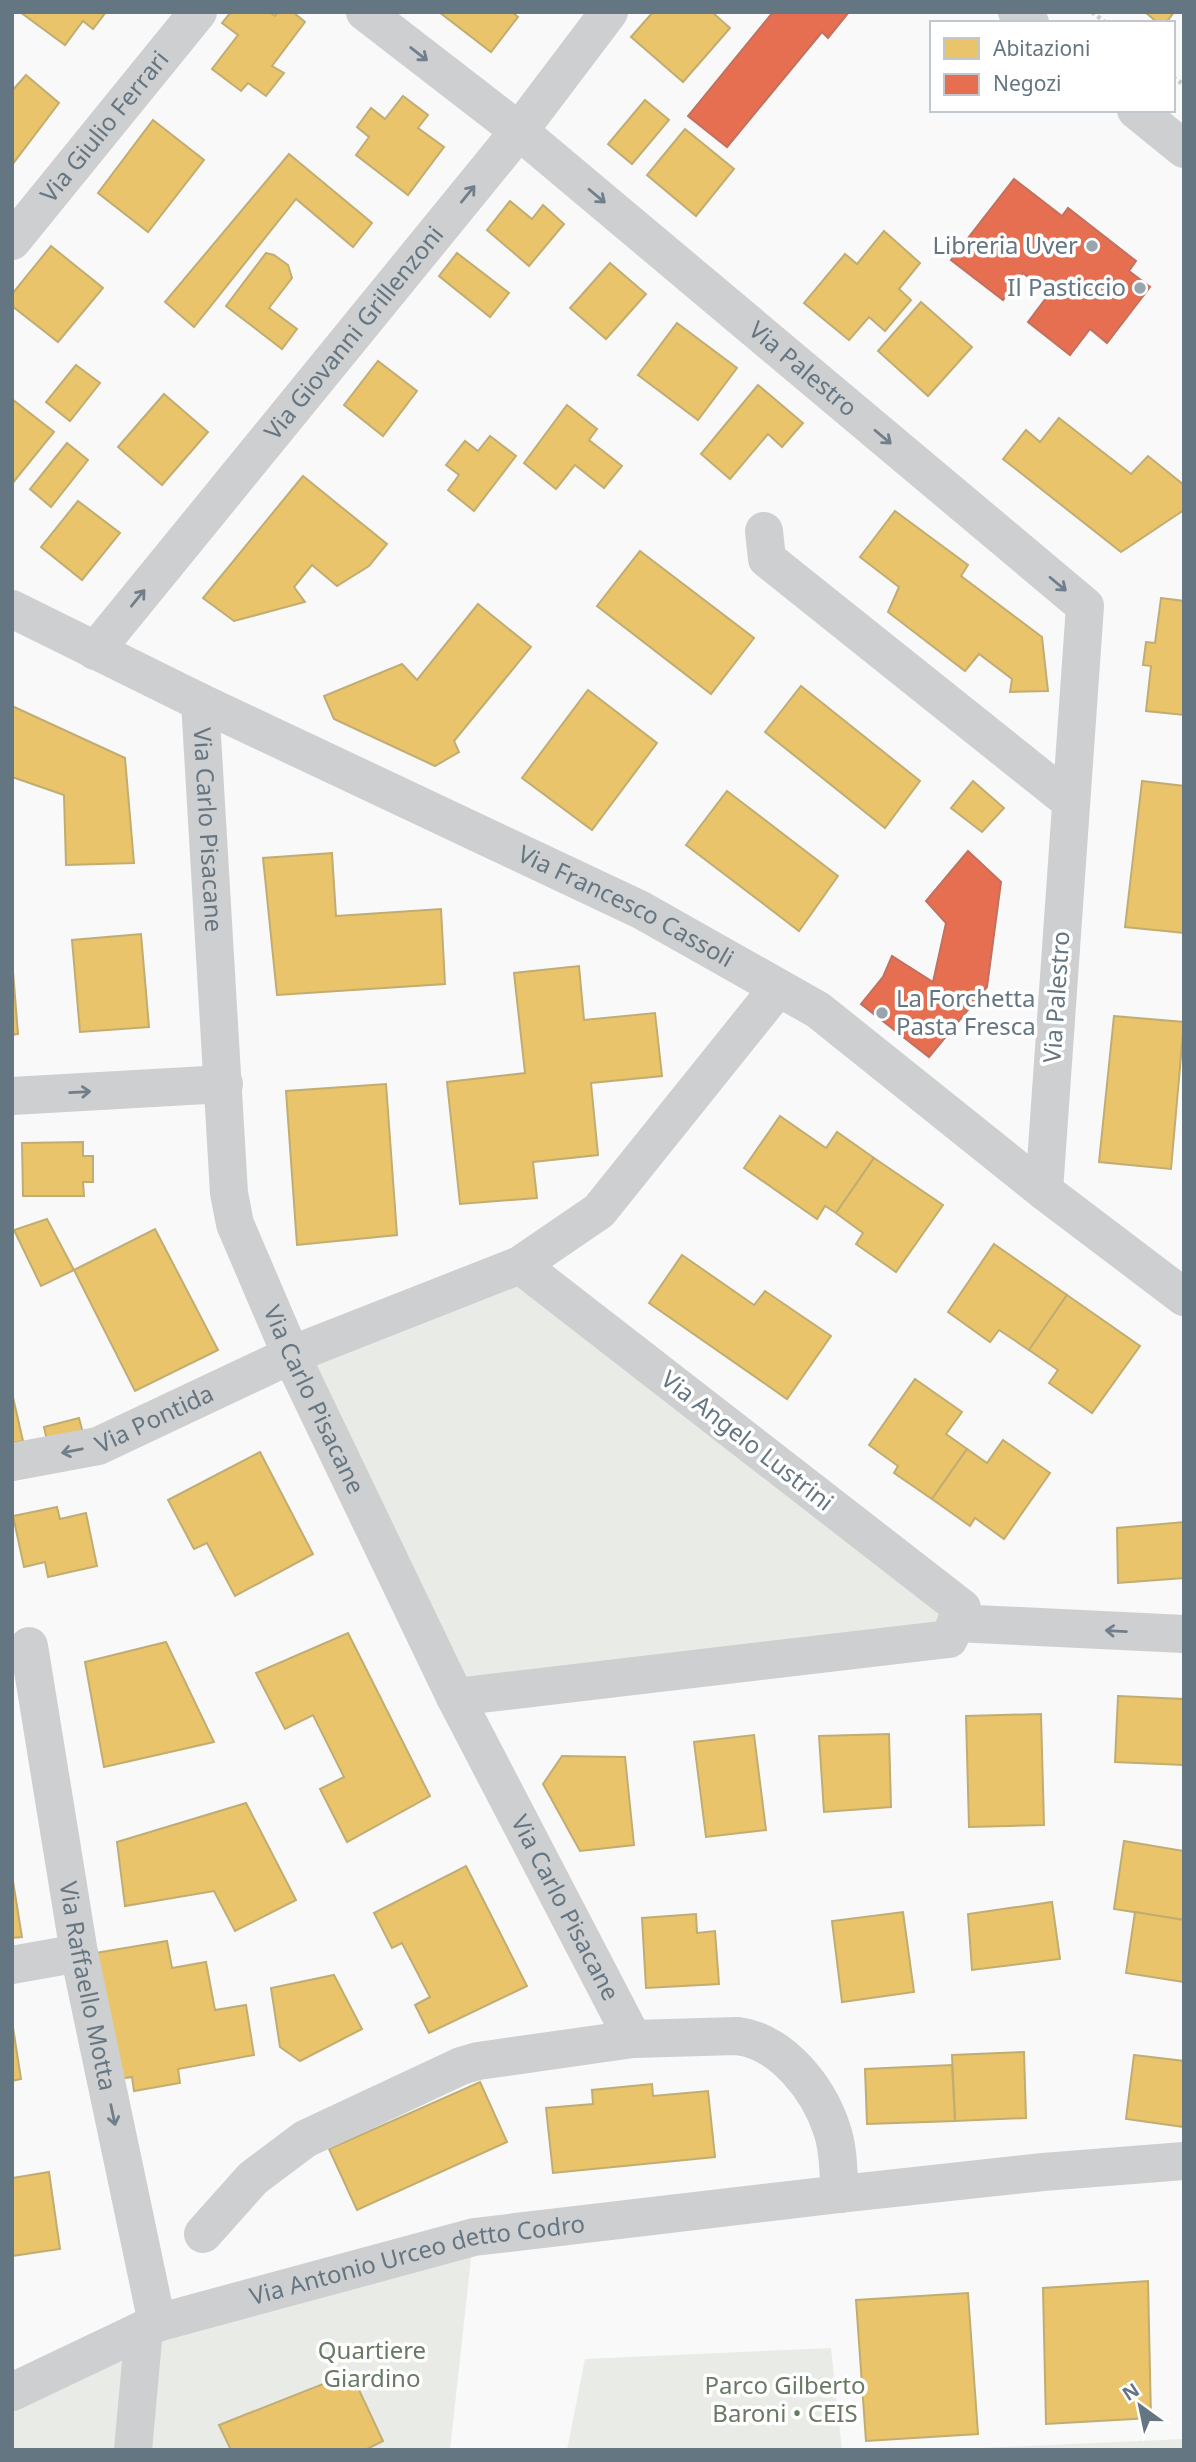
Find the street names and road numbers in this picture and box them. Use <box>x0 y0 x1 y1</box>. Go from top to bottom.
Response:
street label: Via Giulio Ferrari <box>32 43 175 209</box>
street label: Via Giovanni Grillenzoni <box>256 218 450 446</box>
street label: Via Palestro <box>742 313 865 423</box>
street label: Via Carlo Pisacane <box>187 726 232 933</box>
street label: Via Francesco Cassoli <box>513 836 740 974</box>
street label: Via Palestro <box>1034 930 1077 1064</box>
street label: Via Carlo Pisacane <box>257 1300 373 1499</box>
street label: Via Angelo Lustrini <box>655 1362 841 1518</box>
street label: Via Pontida <box>89 1376 219 1460</box>
street label: Via Carlo Pisacane <box>504 1809 628 2006</box>
street label: Via Raffaello Motta <box>53 1879 126 2093</box>
street label: Via Antonio Urceo detto Codro <box>246 2206 587 2312</box>

